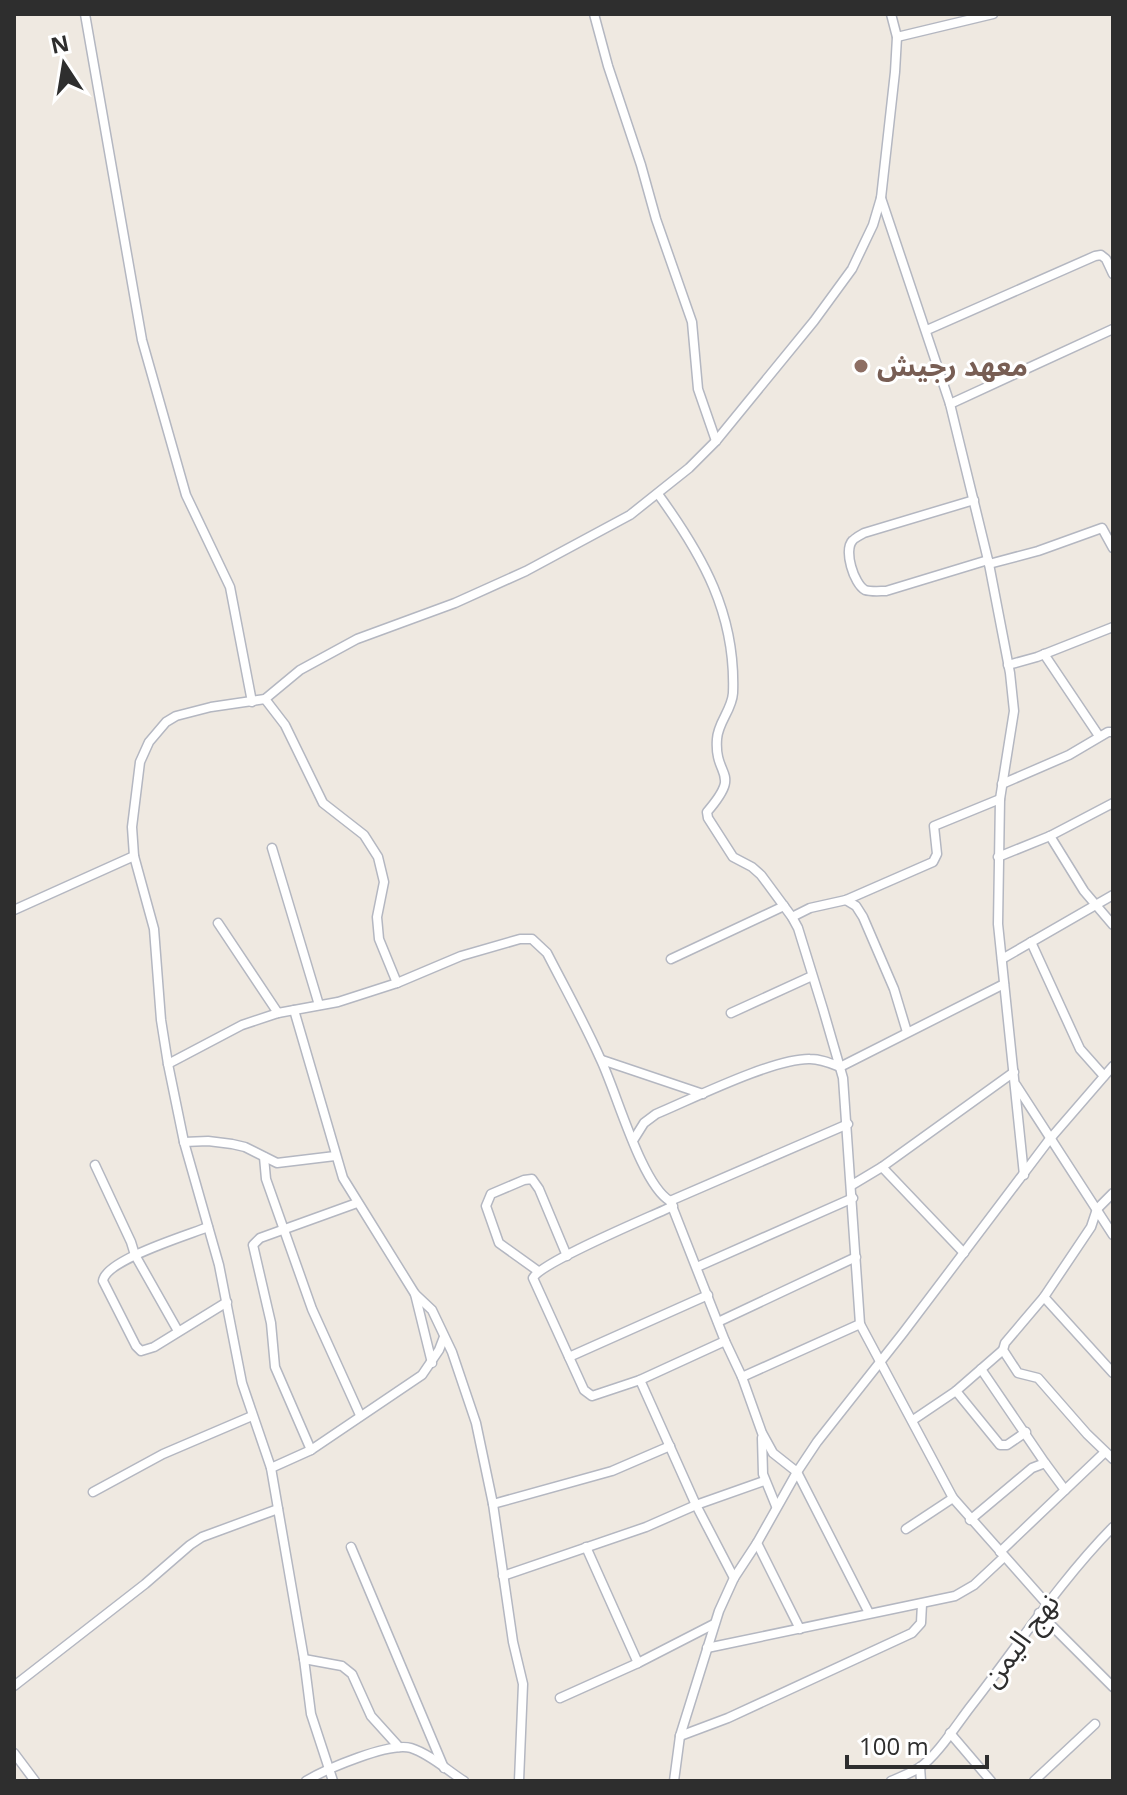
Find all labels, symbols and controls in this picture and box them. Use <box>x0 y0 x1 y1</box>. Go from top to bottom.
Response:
north arrow <box>24 24 104 104</box>
text: N <box>48 27 72 60</box>
place label: معهد رجيش <box>877 346 1028 384</box>
marker: معهد رجيش <box>852 357 870 375</box>
street label: نهج اليمن <box>971 1585 1069 1696</box>
scale bar <box>847 1719 987 1769</box>
text: 100 m <box>859 1729 929 1762</box>

